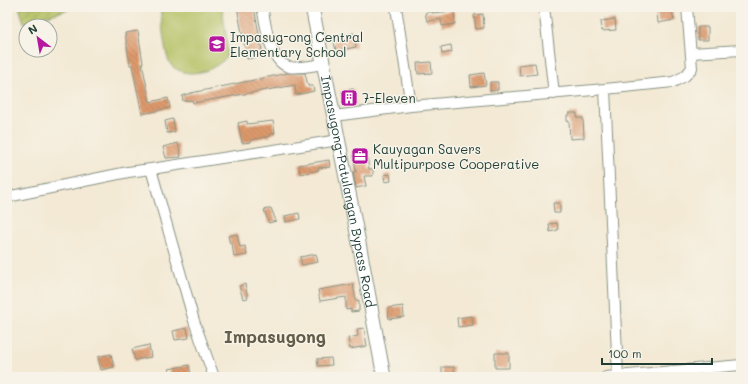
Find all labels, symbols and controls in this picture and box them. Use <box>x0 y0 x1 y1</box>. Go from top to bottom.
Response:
north arrow <box>18 18 58 58</box>
text: N <box>25 20 40 38</box>
place label: Impasug-ong Central Elementary School <box>230 28 363 60</box>
school or university icon: Impasug-ong Central Elementary School <box>207 34 227 54</box>
street label: Impasugong-Patulangan Bypass Road <box>318 74 380 309</box>
building icon: 7-Eleven <box>339 88 359 108</box>
place label: 7-Eleven <box>362 89 416 106</box>
place label: Kauyagan Savers Multipurpose Cooperative <box>373 140 539 172</box>
office icon: Kauyagan Savers Multipurpose Cooperative <box>350 146 370 166</box>
district label: Impasugong <box>224 325 326 347</box>
scale bar <box>602 340 712 366</box>
text: 100 m <box>608 345 642 361</box>

